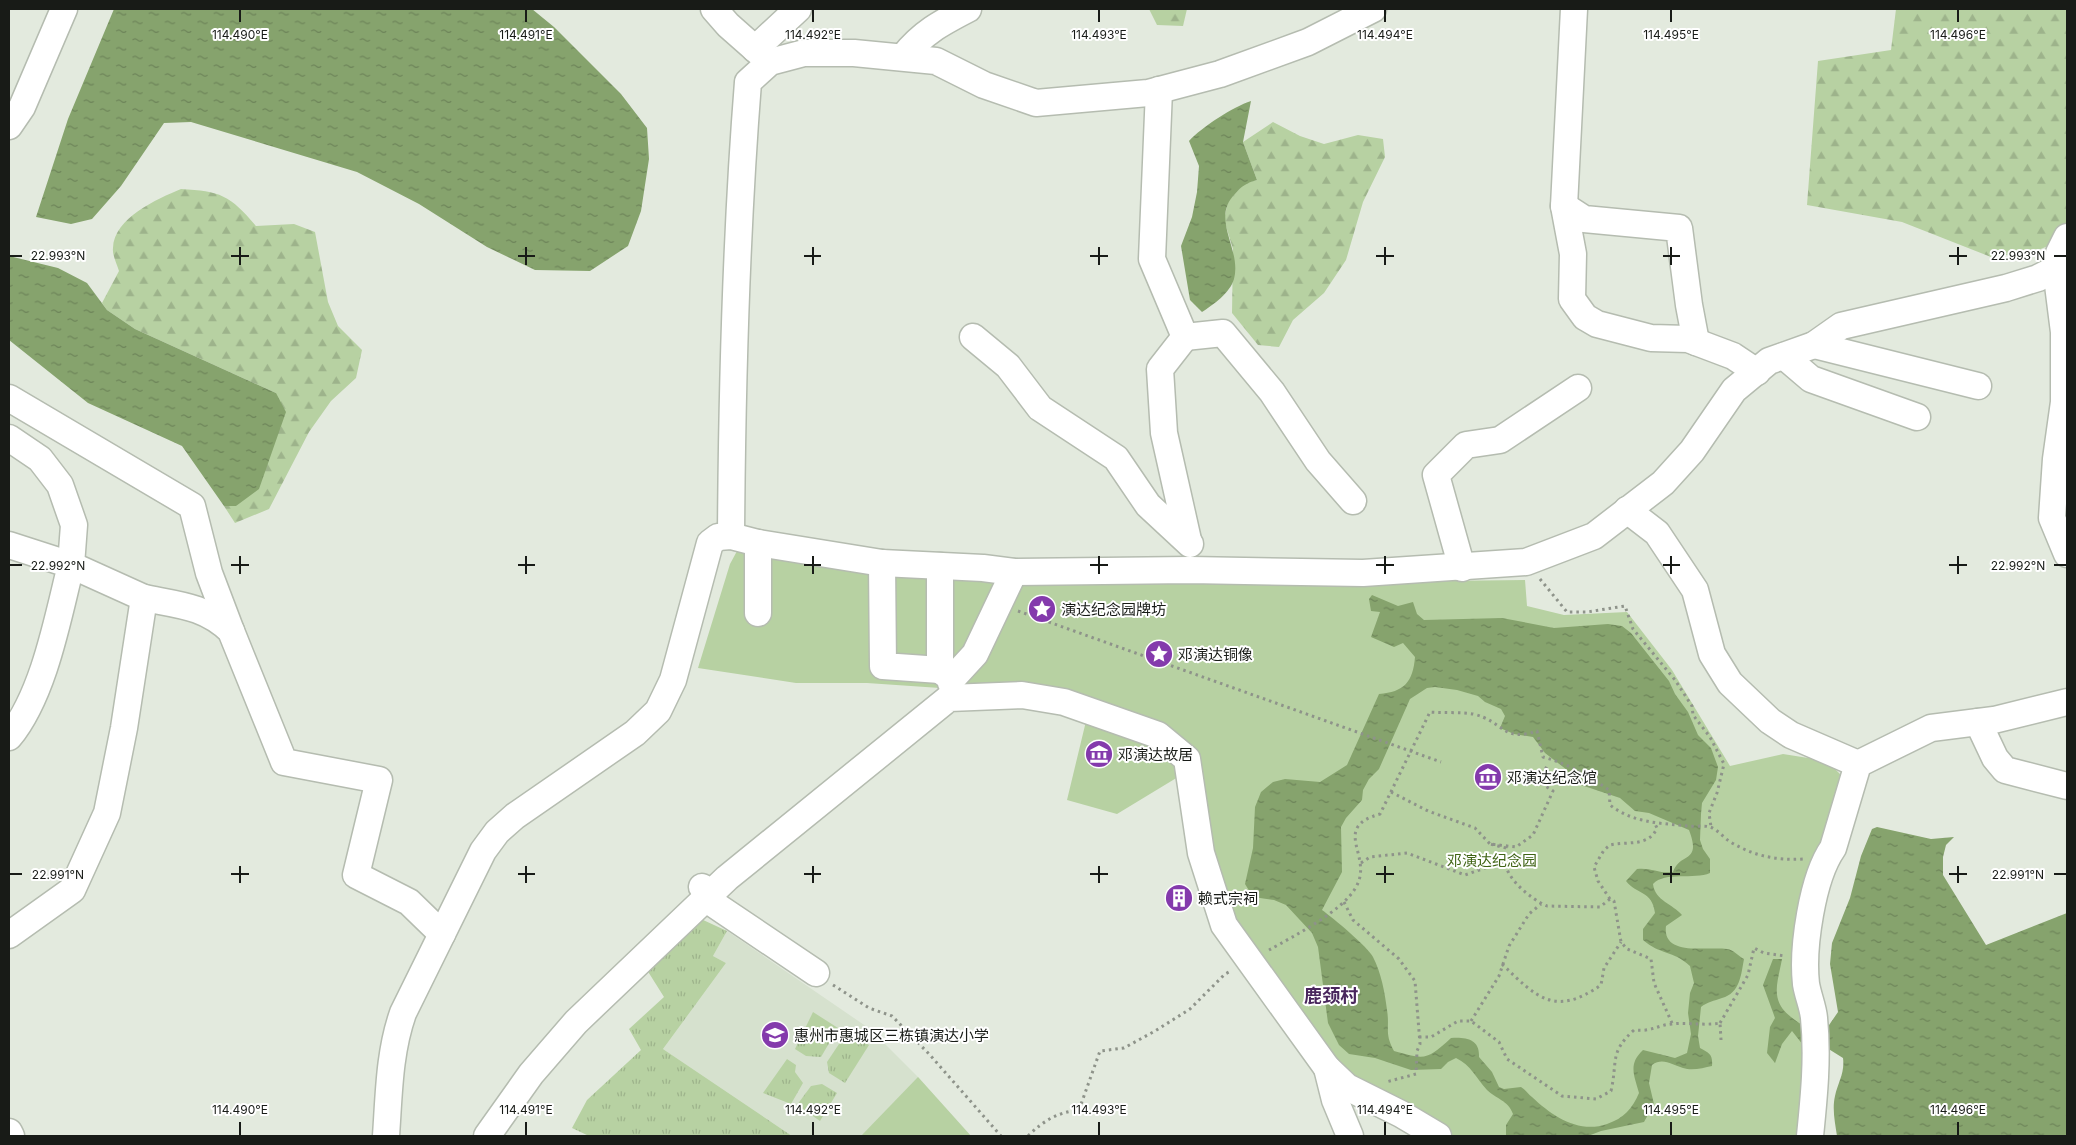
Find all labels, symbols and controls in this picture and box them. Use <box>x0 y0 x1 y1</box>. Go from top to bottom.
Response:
text: 114.490°E <box>212 27 268 42</box>
text: 114.491°E <box>499 27 553 42</box>
text: 114.492°E <box>785 27 841 42</box>
text: 114.493°E <box>1071 27 1127 42</box>
text: 114.494°E <box>1357 27 1413 42</box>
text: 114.495°E <box>1643 27 1699 42</box>
text: 114.496°E <box>1930 27 1986 42</box>
text: 22.993°N <box>31 248 85 263</box>
text: 22.993°N <box>1991 248 2045 263</box>
text: 22.992°N <box>31 558 85 573</box>
text: 22.992°N <box>1991 558 2045 573</box>
place icon: 演达纪念园牌坊 <box>1027 594 1057 624</box>
place label: 演达纪念园牌坊 <box>1061 600 1166 619</box>
place icon: 邓演达铜像 <box>1144 639 1174 669</box>
place label: 邓演达铜像 <box>1178 645 1253 664</box>
museum icon: 邓演达故居 <box>1084 739 1114 769</box>
place label: 邓演达故居 <box>1118 745 1193 764</box>
museum icon: 邓演达纪念馆 <box>1473 762 1503 792</box>
place label: 邓演达纪念馆 <box>1507 768 1597 787</box>
park label: 邓演达纪念园 <box>1447 851 1537 870</box>
text: 22.991°N <box>32 867 84 882</box>
text: 22.991°N <box>1992 867 2044 882</box>
building icon: 赖式宗祠 <box>1164 883 1194 913</box>
place label: 赖式宗祠 <box>1198 889 1258 908</box>
district label: 鹿颈村 <box>1304 985 1358 1006</box>
school or university icon: 惠州市惠城区三栋镇演达小学 <box>760 1020 790 1050</box>
place label: 惠州市惠城区三栋镇演达小学 <box>794 1026 989 1045</box>
text: 114.490°E <box>212 1102 268 1117</box>
text: 114.491°E <box>499 1102 553 1117</box>
text: 114.492°E <box>785 1102 841 1117</box>
text: 114.493°E <box>1071 1102 1127 1117</box>
text: 114.494°E <box>1357 1102 1413 1117</box>
text: 114.495°E <box>1643 1102 1699 1117</box>
text: 114.496°E <box>1930 1102 1986 1117</box>

